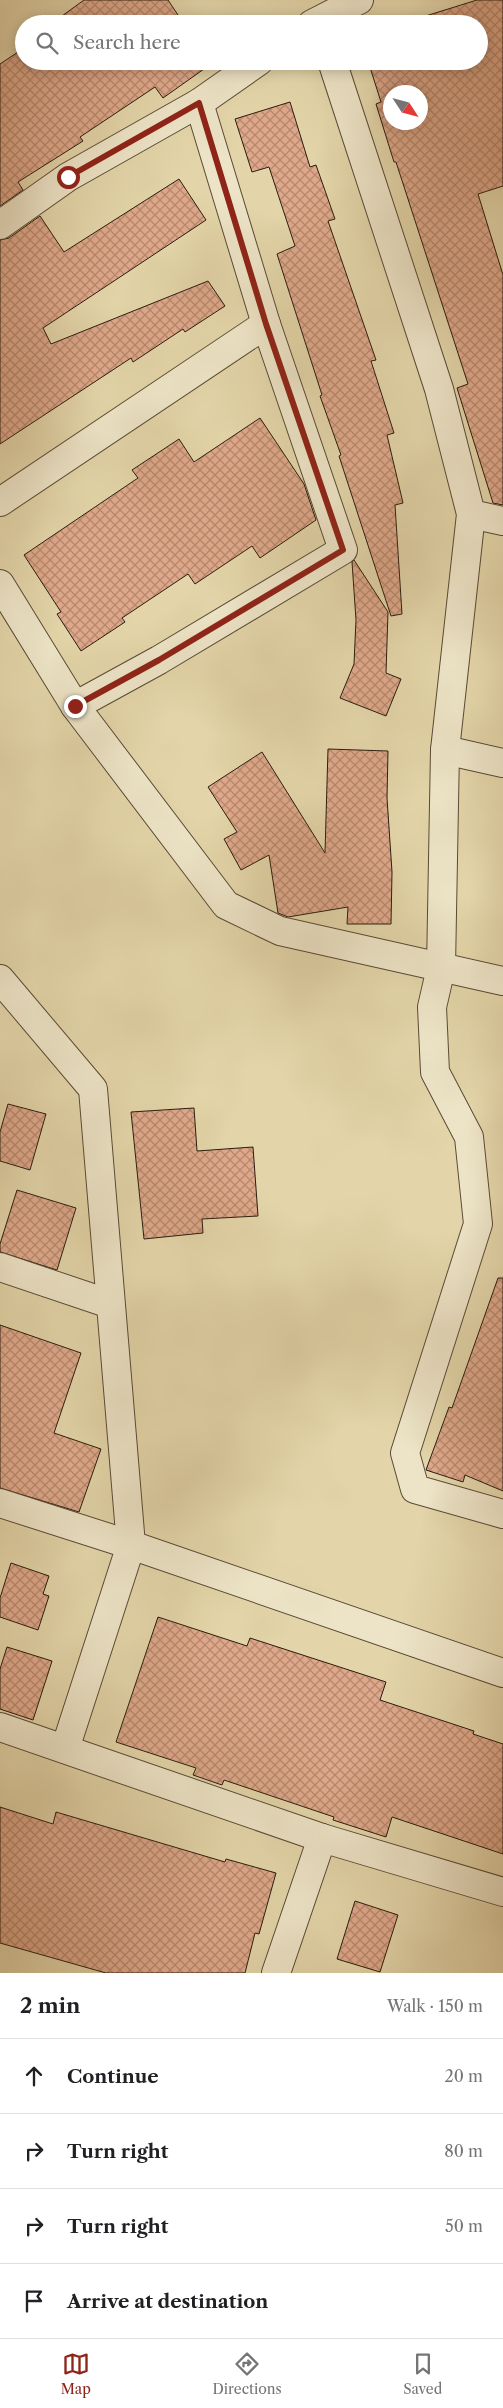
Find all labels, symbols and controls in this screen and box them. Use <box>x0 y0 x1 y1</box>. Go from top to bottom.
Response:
search box <box>15 15 488 70</box>
icon: search <box>33 29 61 57</box>
text: Search here <box>73 31 181 54</box>
north arrow <box>383 85 428 130</box>
route start <box>57 166 80 189</box>
route end <box>64 695 87 718</box>
text: 2 min <box>20 1993 80 2018</box>
text: Walk · 150 m <box>387 1996 483 2016</box>
icon: ahead <box>20 2062 48 2090</box>
text: Continue <box>67 2065 159 2088</box>
text: 20 m <box>444 2066 483 2086</box>
icon: right <box>20 2137 48 2165</box>
text: Turn right <box>67 2140 168 2163</box>
text: 80 m <box>444 2141 483 2161</box>
icon: right <box>20 2212 48 2240</box>
text: Turn right <box>67 2215 168 2238</box>
text: 50 m <box>445 2216 483 2236</box>
icon: arrive <box>20 2287 48 2315</box>
text: Arrive at destination <box>67 2290 268 2313</box>
tab: Map <box>61 2350 91 2398</box>
tab: Directions <box>212 2350 282 2398</box>
tab: Saved <box>403 2350 442 2398</box>

